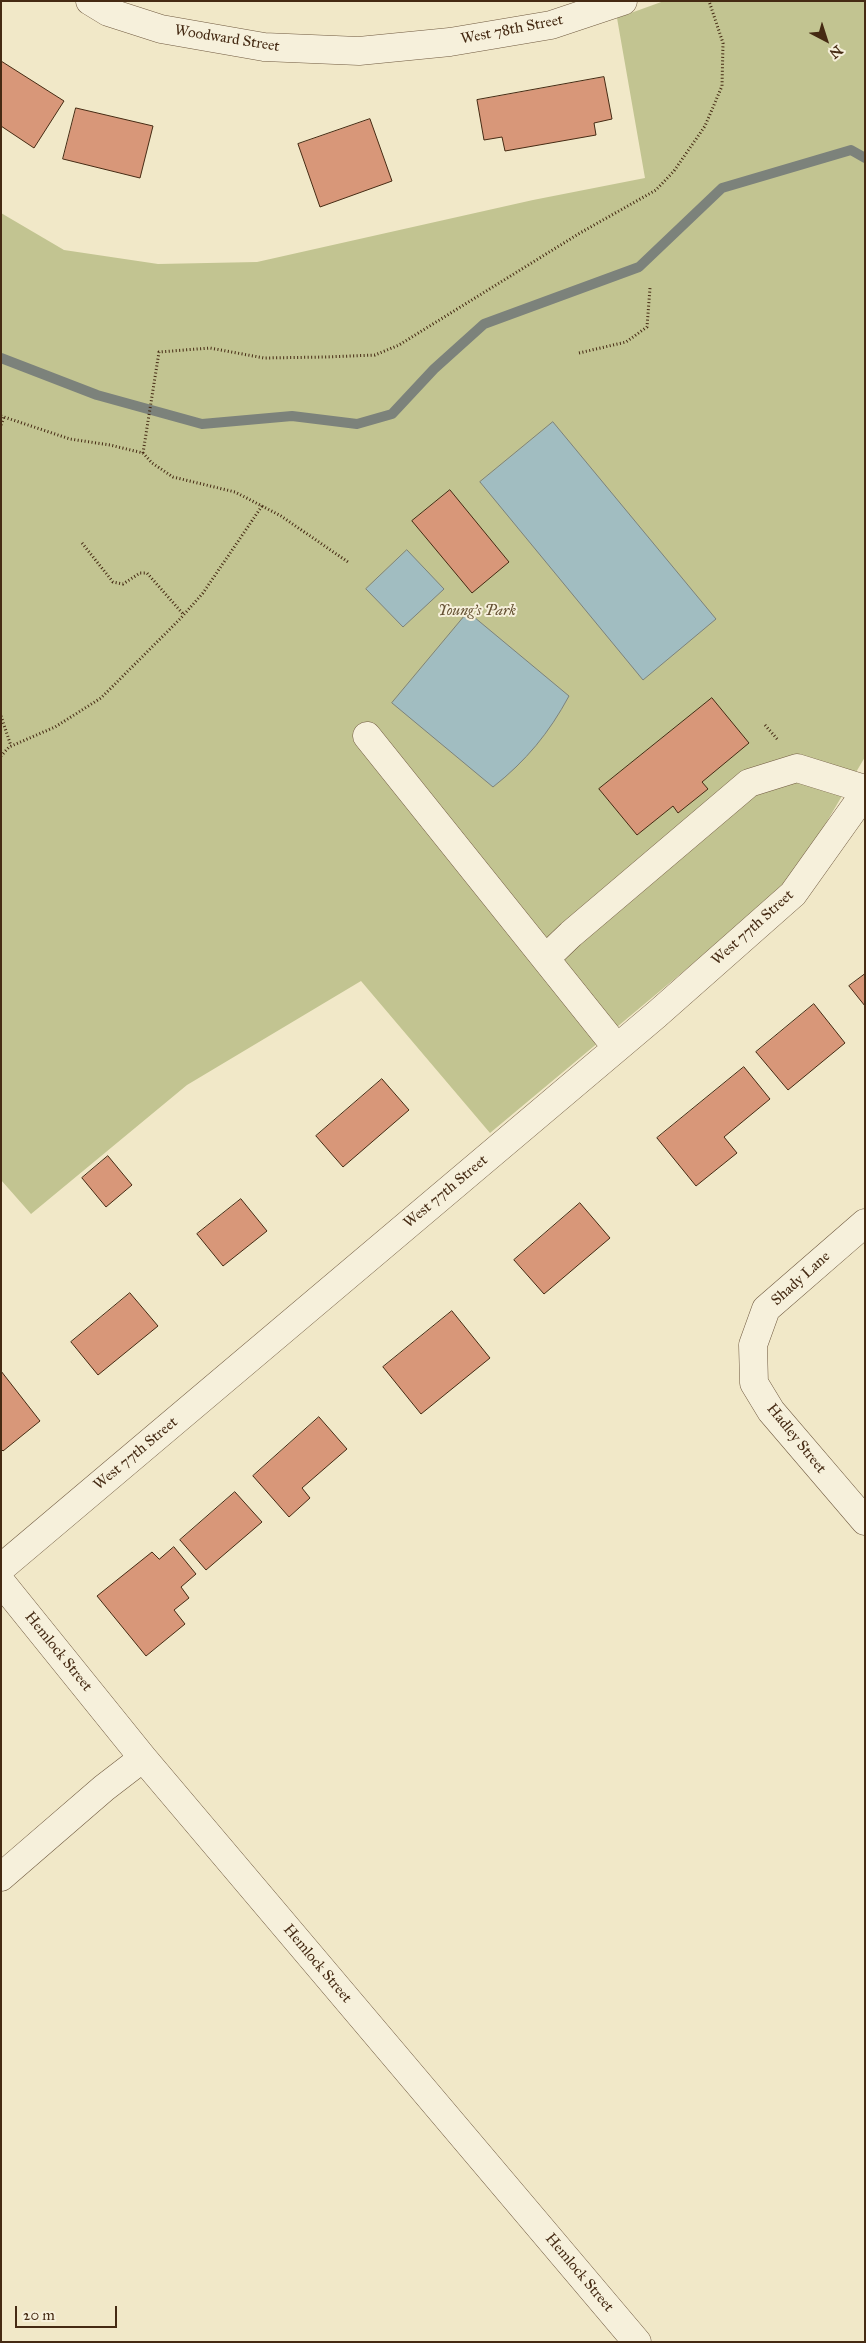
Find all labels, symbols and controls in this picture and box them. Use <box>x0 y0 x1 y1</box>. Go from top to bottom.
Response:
street label: West 78th Street <box>459 11 565 49</box>
north arrow <box>801 15 851 65</box>
street label: Woodward Street <box>173 22 281 56</box>
text: N <box>826 42 846 62</box>
park label: Young's Park <box>438 602 516 620</box>
street label: West 77th Street <box>708 887 798 969</box>
street label: West 77th Street <box>400 1152 492 1232</box>
street label: Shady Lane <box>768 1248 834 1310</box>
street label: Hadley Street <box>762 1400 830 1478</box>
street label: West 77th Street <box>90 1414 182 1494</box>
street label: Hemlock Street <box>20 1609 96 1695</box>
street label: Hemlock Street <box>279 1921 355 2007</box>
street label: Hemlock Street <box>541 2230 617 2316</box>
scale bar <box>18 2296 120 2328</box>
text: 20 m <box>23 2306 55 2324</box>

